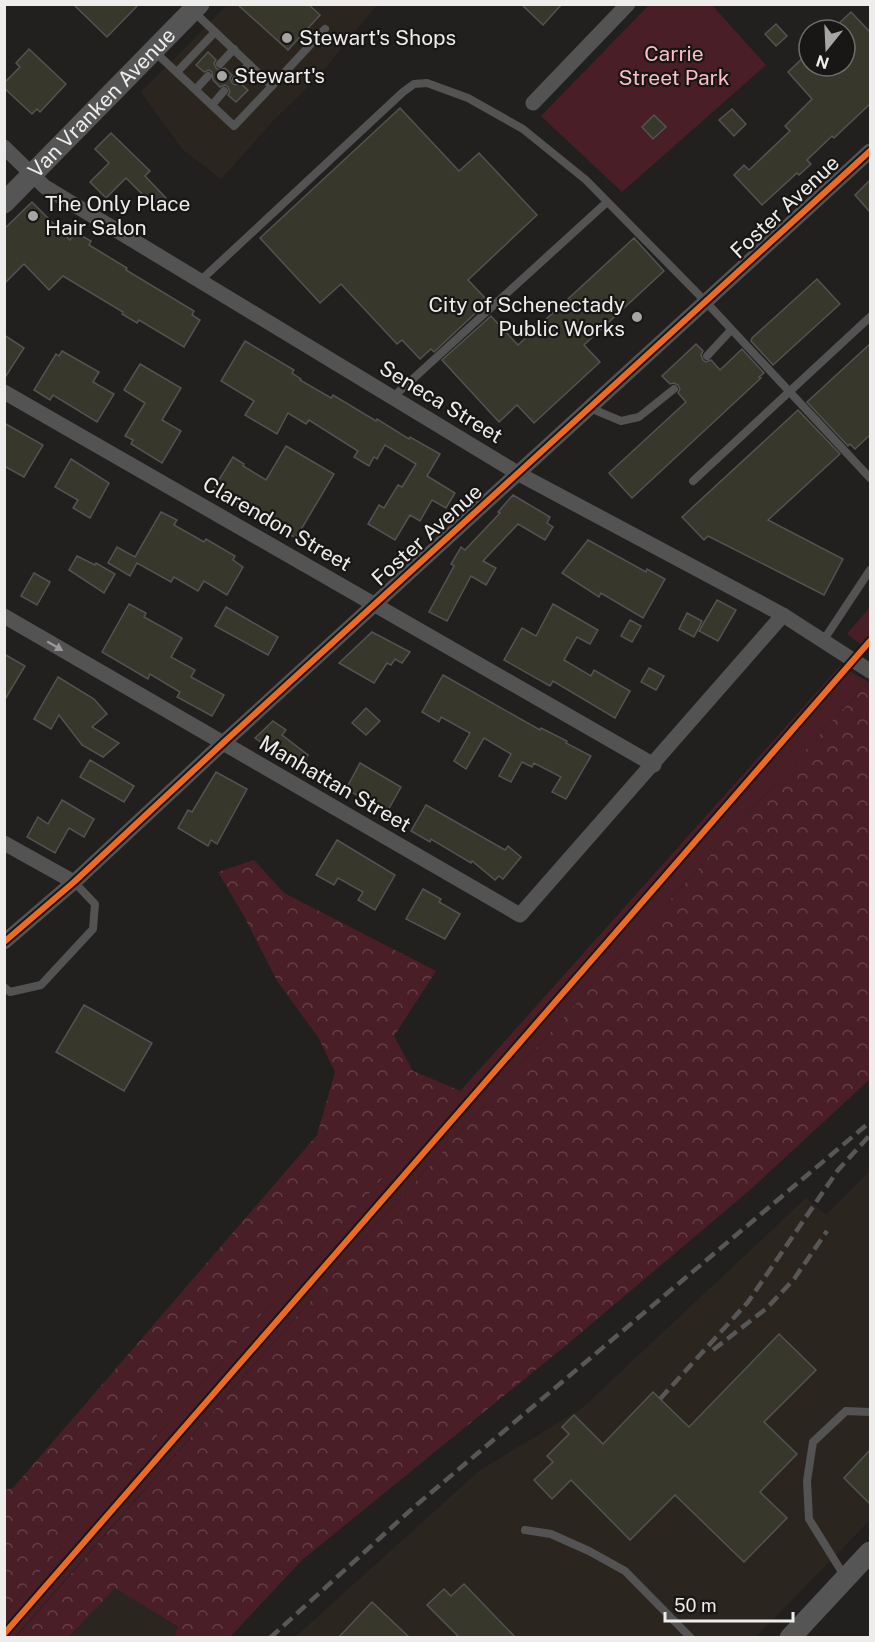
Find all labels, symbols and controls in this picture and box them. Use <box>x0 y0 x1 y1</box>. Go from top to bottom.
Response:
north arrow <box>797 18 857 78</box>
street label: Van Vranken Avenue <box>23 23 180 183</box>
place label: Stewart's Shops <box>299 25 456 50</box>
marker: Stewart's Shops <box>280 31 294 45</box>
park label: Carrie Street Park <box>618 41 730 90</box>
text: N <box>814 51 831 73</box>
place label: Stewart's <box>234 63 325 88</box>
marker: Stewart's <box>215 69 229 83</box>
street label: Foster Avenue <box>725 150 844 263</box>
place label: The Only Place Hair Salon <box>45 191 191 240</box>
marker: The Only Place Hair Salon <box>26 209 40 223</box>
place label: City of Schenectady Public Works <box>429 292 625 341</box>
marker: City of Schenectady Public Works <box>630 310 644 324</box>
street label: Seneca Street <box>375 355 507 448</box>
street label: Clarendon Street <box>199 471 356 576</box>
street label: Foster Avenue <box>366 479 487 591</box>
one-way arrow <box>47 641 64 651</box>
street label: Manhattan Street <box>255 730 415 837</box>
scale bar <box>665 1585 792 1623</box>
text: 50 m <box>674 1595 717 1616</box>

